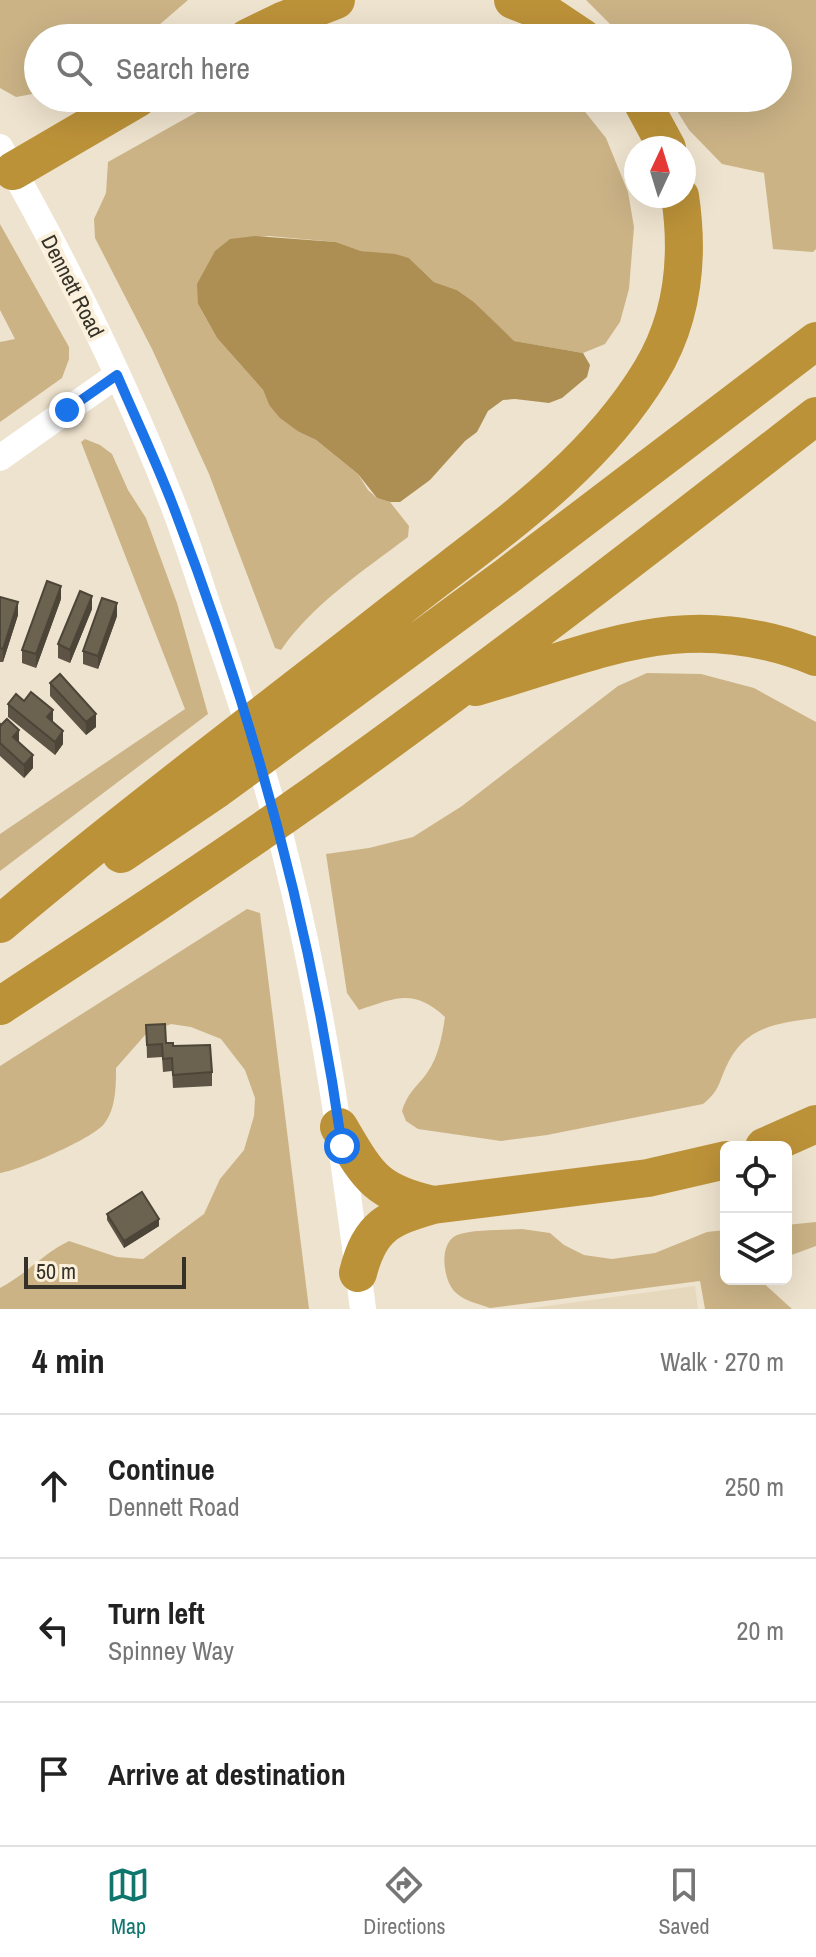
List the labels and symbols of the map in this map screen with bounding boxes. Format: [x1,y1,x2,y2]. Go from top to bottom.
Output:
north arrow [624,136,696,208]
street label: Dennett Road [34,230,112,342]
route end [49,392,85,428]
route start [324,1128,360,1164]
scale bar [24,1253,186,1289]

